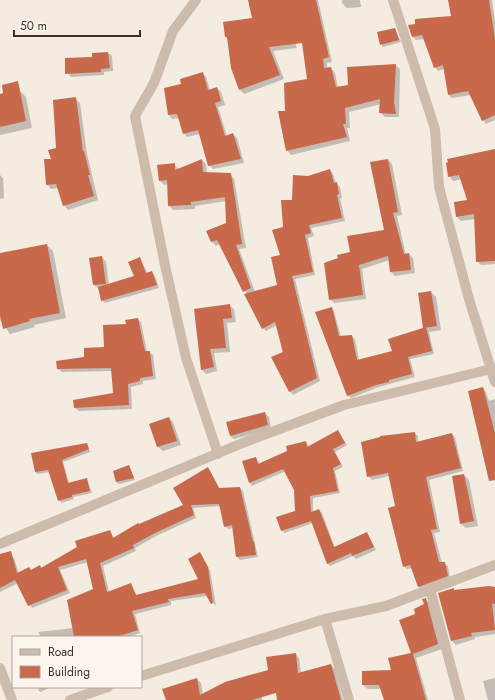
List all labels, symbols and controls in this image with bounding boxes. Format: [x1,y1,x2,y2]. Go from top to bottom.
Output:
scale bar [14,12,140,38]
text: 50 m [20,17,47,35]
legend [12,636,142,688]
text: Road [48,643,74,661]
text: Building [48,663,90,681]

